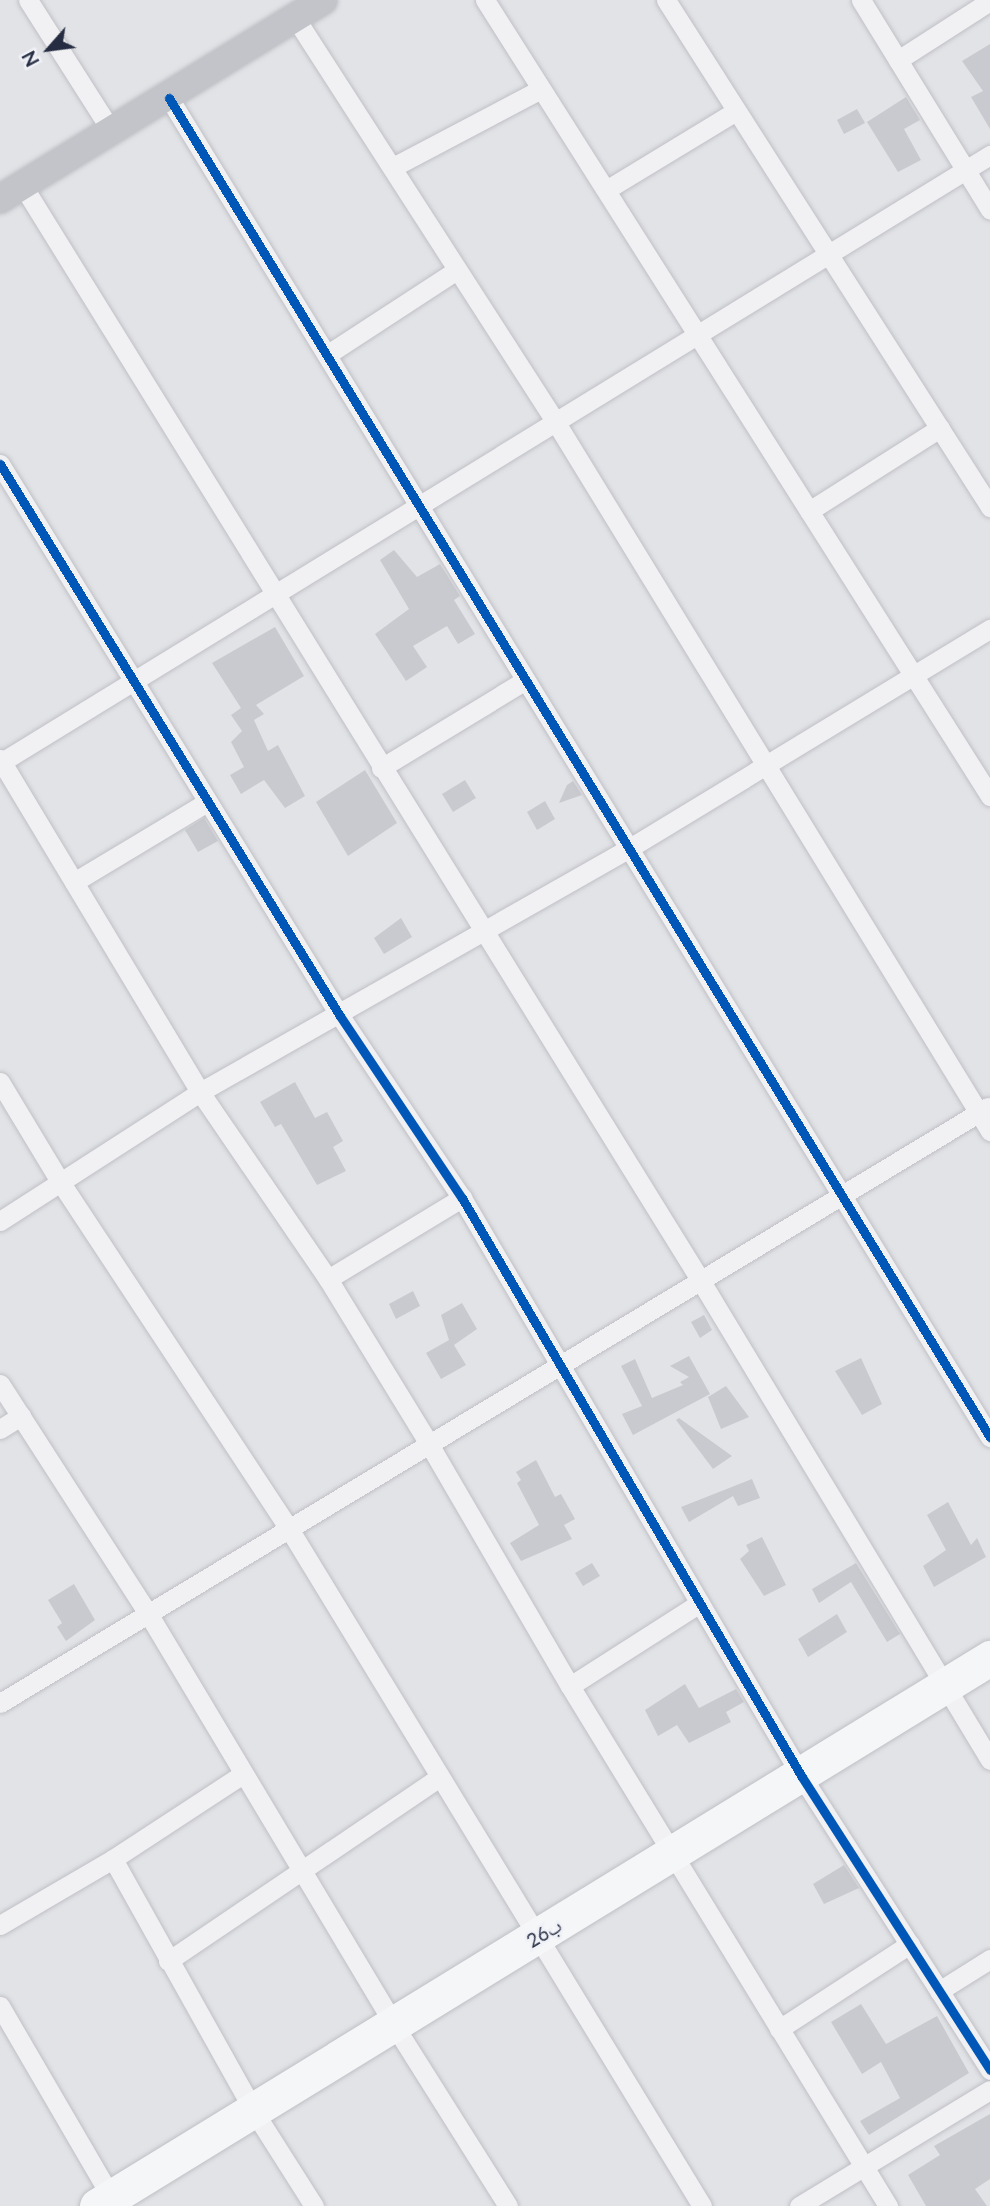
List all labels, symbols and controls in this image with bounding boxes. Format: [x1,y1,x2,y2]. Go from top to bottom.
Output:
north arrow [14,14,84,84]
text: N [16,47,44,71]
street label: 26ب [522,1914,566,1952]

